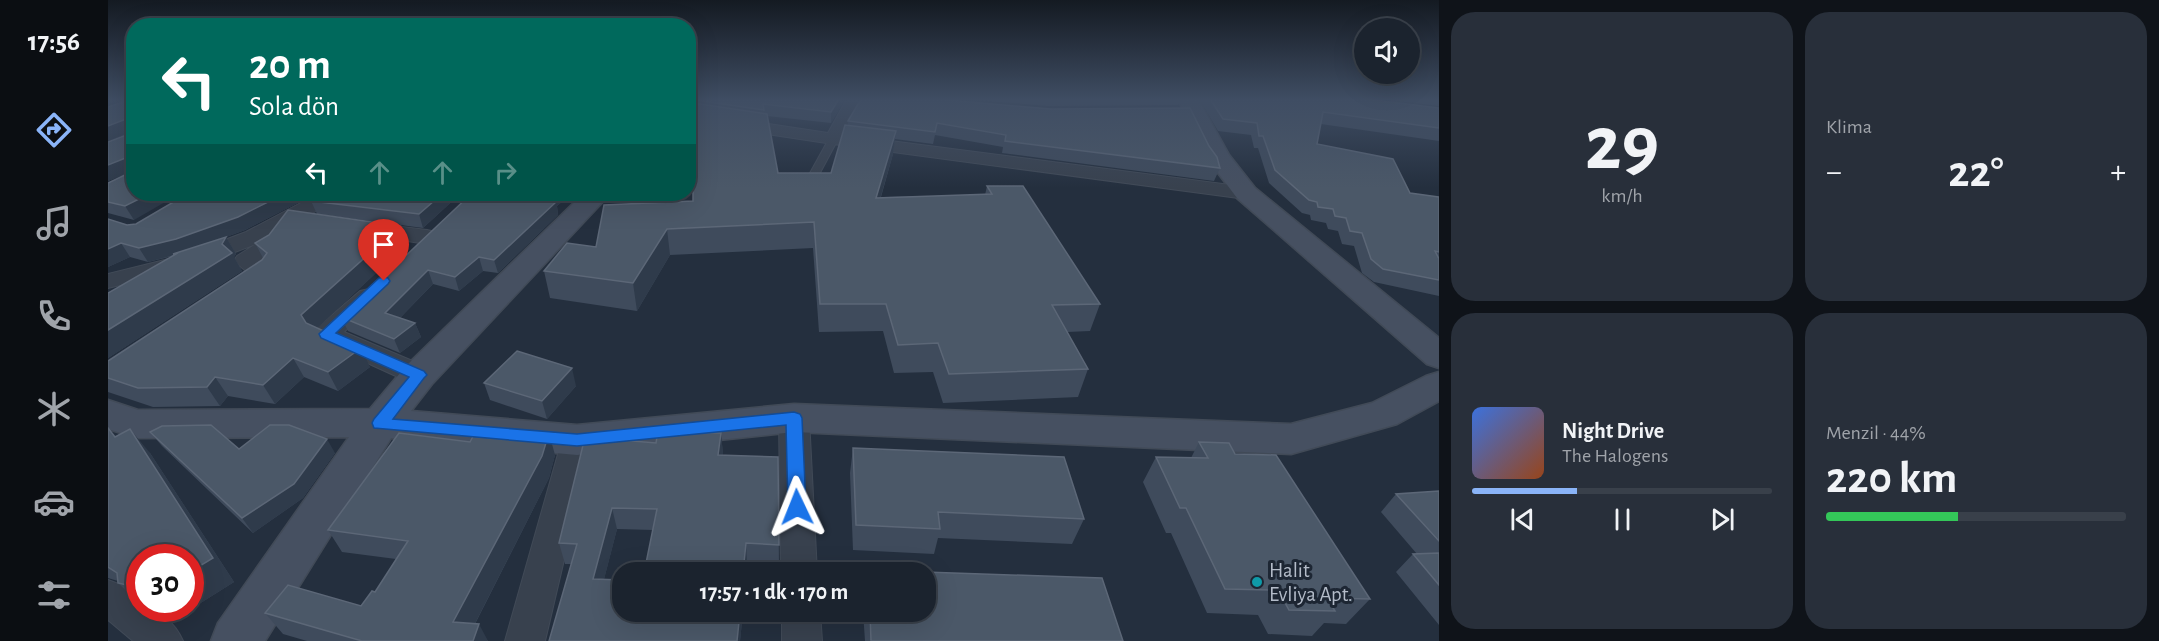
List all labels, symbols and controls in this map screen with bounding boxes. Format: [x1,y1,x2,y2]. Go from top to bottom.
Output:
map controls [1354,18,1420,84]
button: sound [1354,18,1420,84]
text: 17:56 [28,28,80,55]
icon: left [150,42,228,120]
text: 20 m [249,44,331,86]
text: Sola dön [249,93,339,120]
text: 29 [1585,106,1659,184]
icon: directions [33,109,75,151]
text: Klima [1826,117,1872,137]
text: 22° [1948,150,2004,195]
icon: left [300,156,333,189]
icon: ahead [363,156,396,189]
icon: ahead [426,156,459,189]
icon: right [489,156,522,189]
text: − [1826,156,1842,189]
text: + [2110,156,2126,189]
text: km/h [1601,186,1643,206]
icon: music [33,202,75,244]
pin [358,219,409,281]
icon: arrive [367,228,400,261]
icon: phone [33,295,75,337]
icon: climate [33,388,75,430]
text: Night Drive [1562,420,1664,442]
text: Menzil · 44% [1826,423,1926,443]
text: The Halogens [1562,446,1668,466]
text: 220 km [1826,456,1957,501]
position arrow [765,475,829,539]
icon: car [33,481,75,523]
icon: previous [1506,503,1539,536]
icon: pause [1606,503,1639,536]
icon: next [1706,503,1739,536]
speed limit sign: 30 [126,544,204,622]
place label: Halit Evliya Apt. [1269,560,1353,605]
icon: filters [33,574,75,616]
marker: Halit Evliya Apt. [1250,575,1264,589]
text: 17:57 · 1 dk · 170 m [700,581,848,603]

